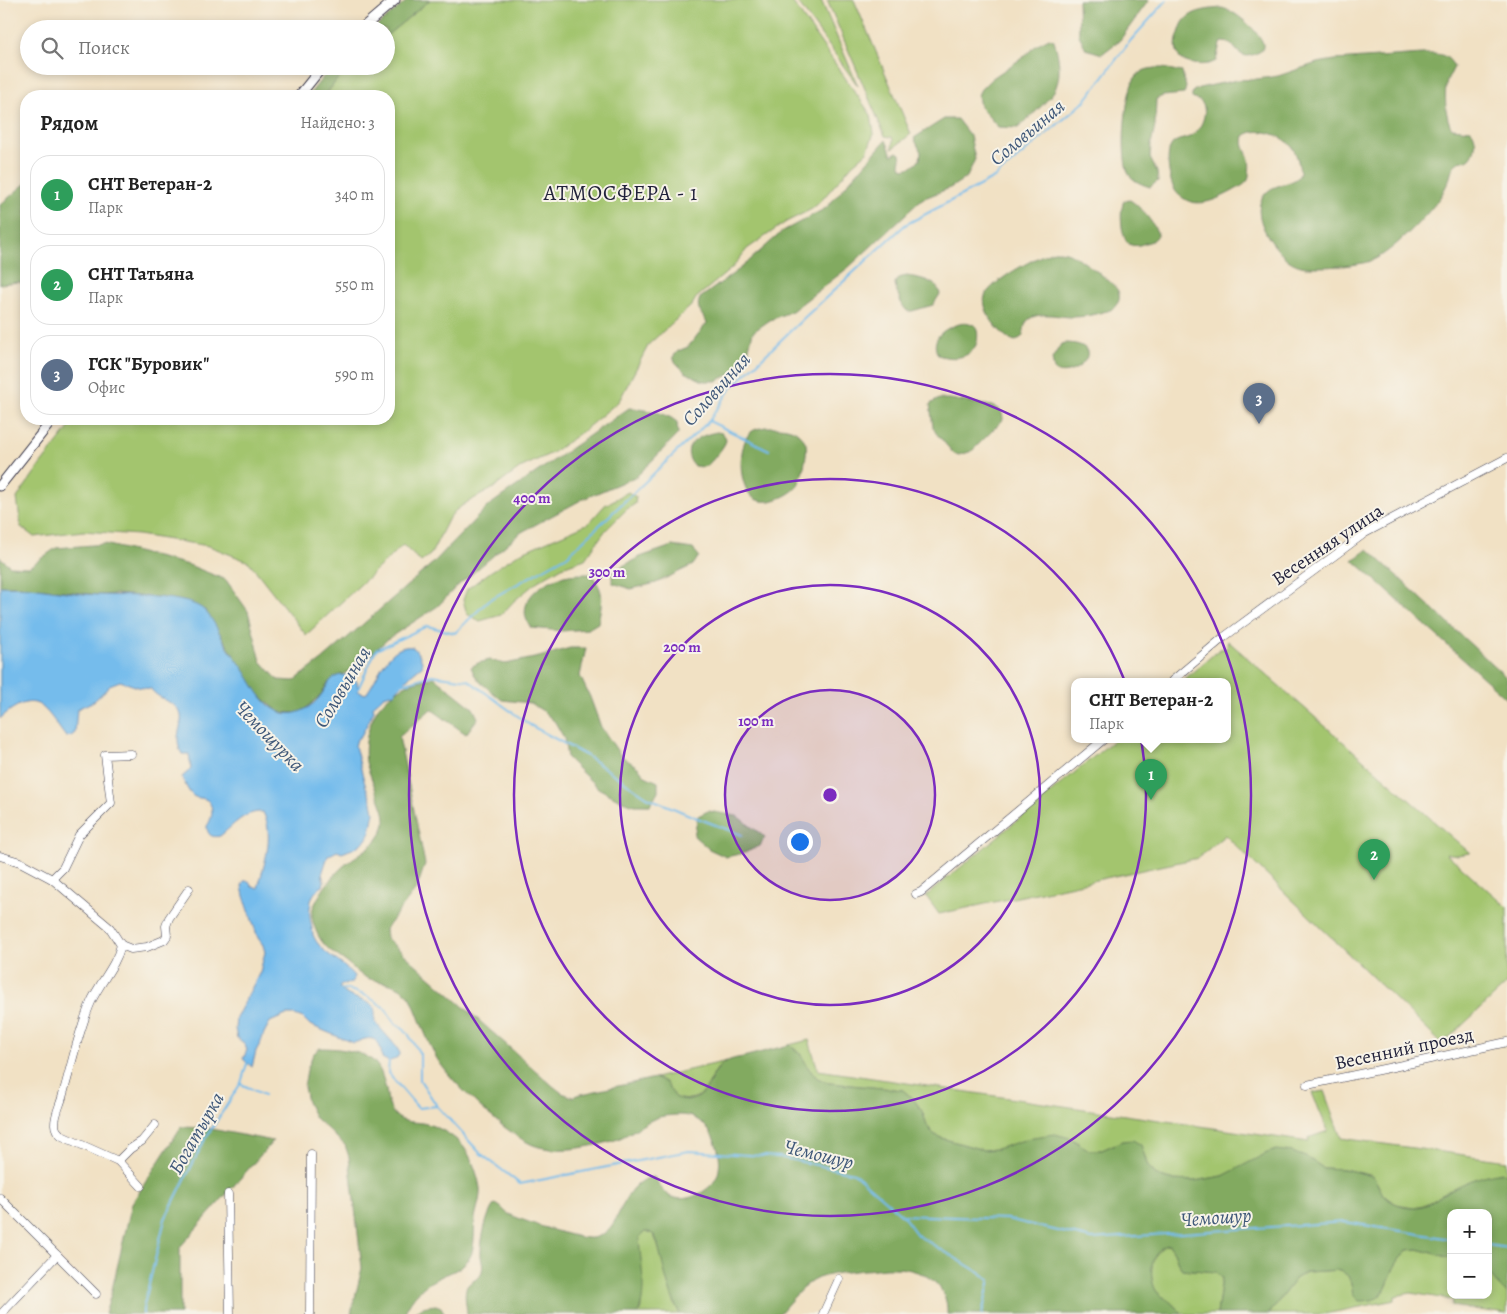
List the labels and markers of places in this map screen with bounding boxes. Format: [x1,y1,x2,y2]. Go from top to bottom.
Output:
pin: 3 [1243,383,1275,424]
pin: 1 [1135,759,1167,800]
centre of rings [821,786,839,804]
pin: 2 [1358,839,1390,880]

